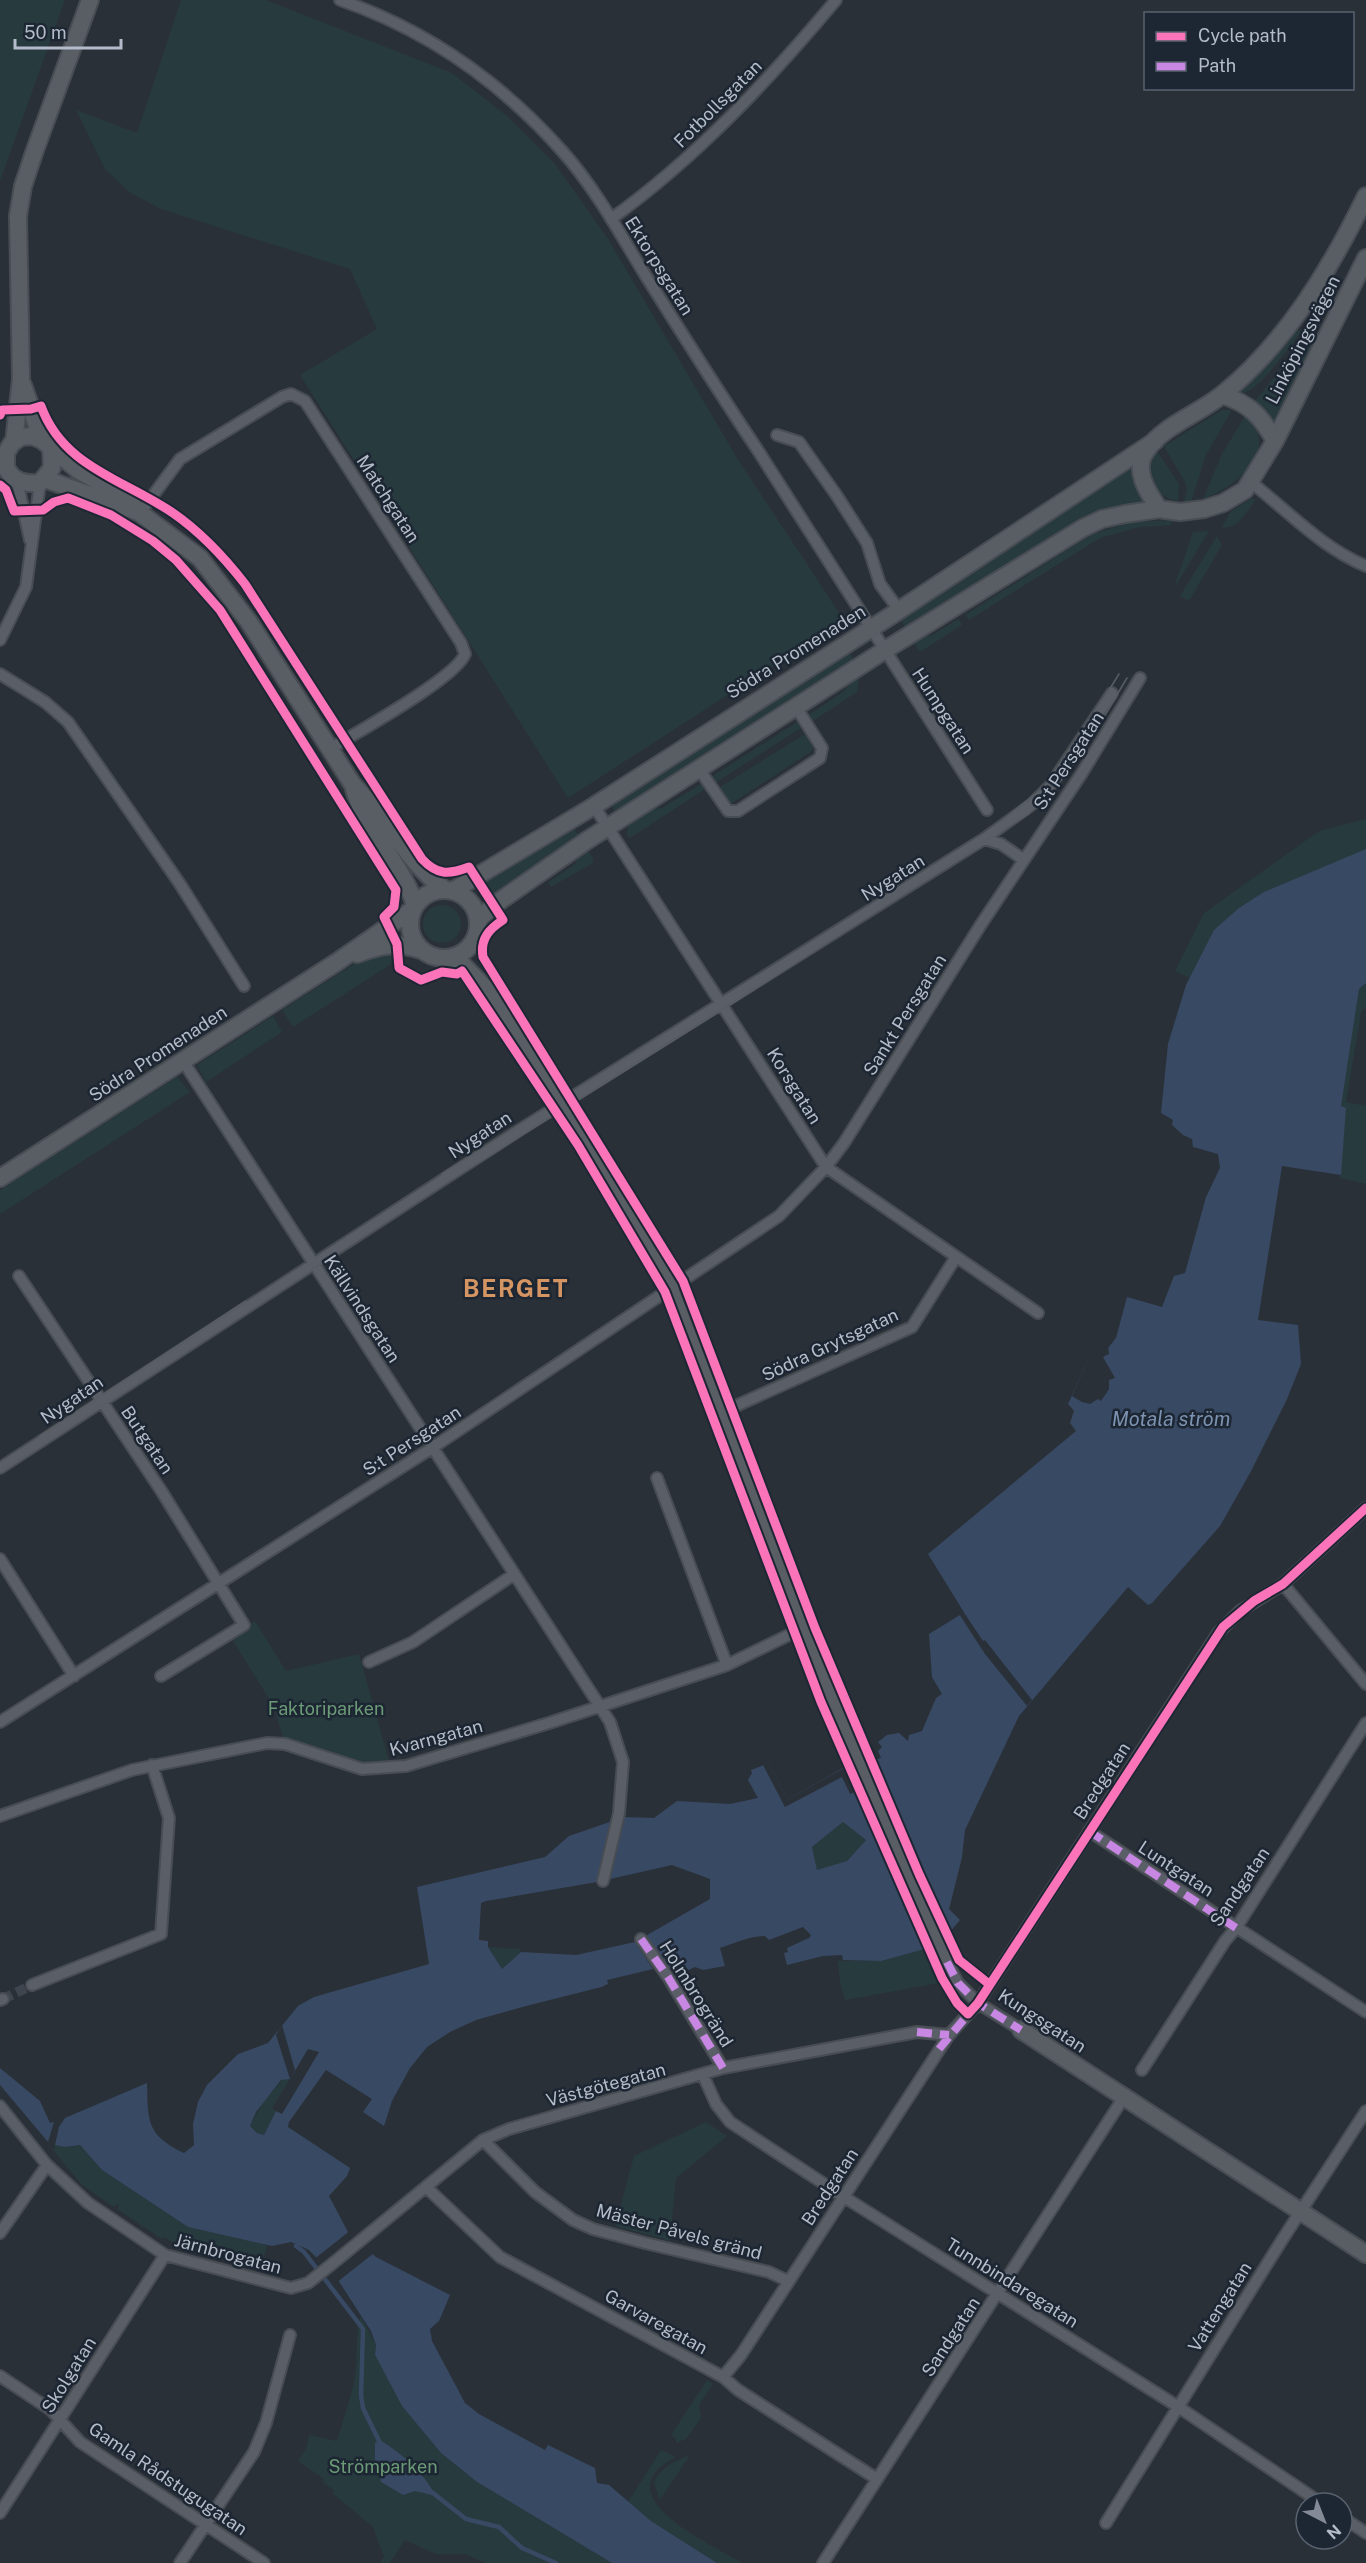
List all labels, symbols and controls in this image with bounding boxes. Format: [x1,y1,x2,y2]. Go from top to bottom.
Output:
scale bar [15,12,122,50]
legend [1144,12,1354,90]
text: 50 m [24,22,67,43]
text: Cycle path [1198,25,1287,46]
street label: Fotbollsgatan [669,55,766,152]
text: Path [1198,55,1236,76]
street label: Ektorpsgatan [621,213,698,319]
street label: Linköpingsvägen [1261,272,1344,407]
street label: Matchgatan [352,451,424,546]
street label: Södra Promenaden [722,600,869,703]
street label: Humpgatan [908,664,979,758]
street label: S:t Persgatan [1029,708,1108,814]
street label: Nygatan [857,850,928,905]
street label: Sankt Persgatan [859,950,950,1079]
street label: Södra Promenaden [85,1001,231,1106]
street label: Korsgatan [763,1044,826,1128]
street label: Nygatan [444,1107,515,1163]
street label: Källvindsgatan [320,1251,405,1366]
district label: BERGET [463,1274,569,1302]
street label: Södra Grytsgatan [758,1304,901,1385]
street label: Nygatan [37,1371,107,1428]
street label: S:t Persgatan [359,1401,465,1480]
street label: Butgatan [117,1402,178,1478]
water label: Motala ström [1112,1407,1230,1431]
park label: Faktoriparken [268,1698,384,1719]
street label: Kvarngatan [387,1715,485,1760]
street label: Bredgatan [1069,1738,1134,1823]
street label: Luntgatan [1134,1836,1218,1901]
street label: Sandgatan [1205,1843,1274,1930]
street label: Holmbrogränd [655,1937,738,2051]
street label: Kungsgatan [994,1984,1090,2057]
street label: Västgötegatan [544,2059,668,2111]
street label: Bredgatan [797,2144,862,2229]
street label: Mäster Påvels gränd [594,2199,764,2264]
street label: Järnbrogatan [172,2229,284,2278]
street label: Tunnbindaregatan [942,2233,1082,2332]
street label: Vattengatan [1184,2258,1256,2356]
street label: Garvaregatan [601,2285,711,2358]
street label: Sandgatan [917,2293,984,2381]
street label: Skolgatan [37,2333,100,2417]
street label: Gamla Rådstugugatan [85,2418,251,2539]
park label: Strömparken [328,2456,438,2477]
north arrow [1294,2491,1354,2551]
text: N [1323,2521,1345,2543]

